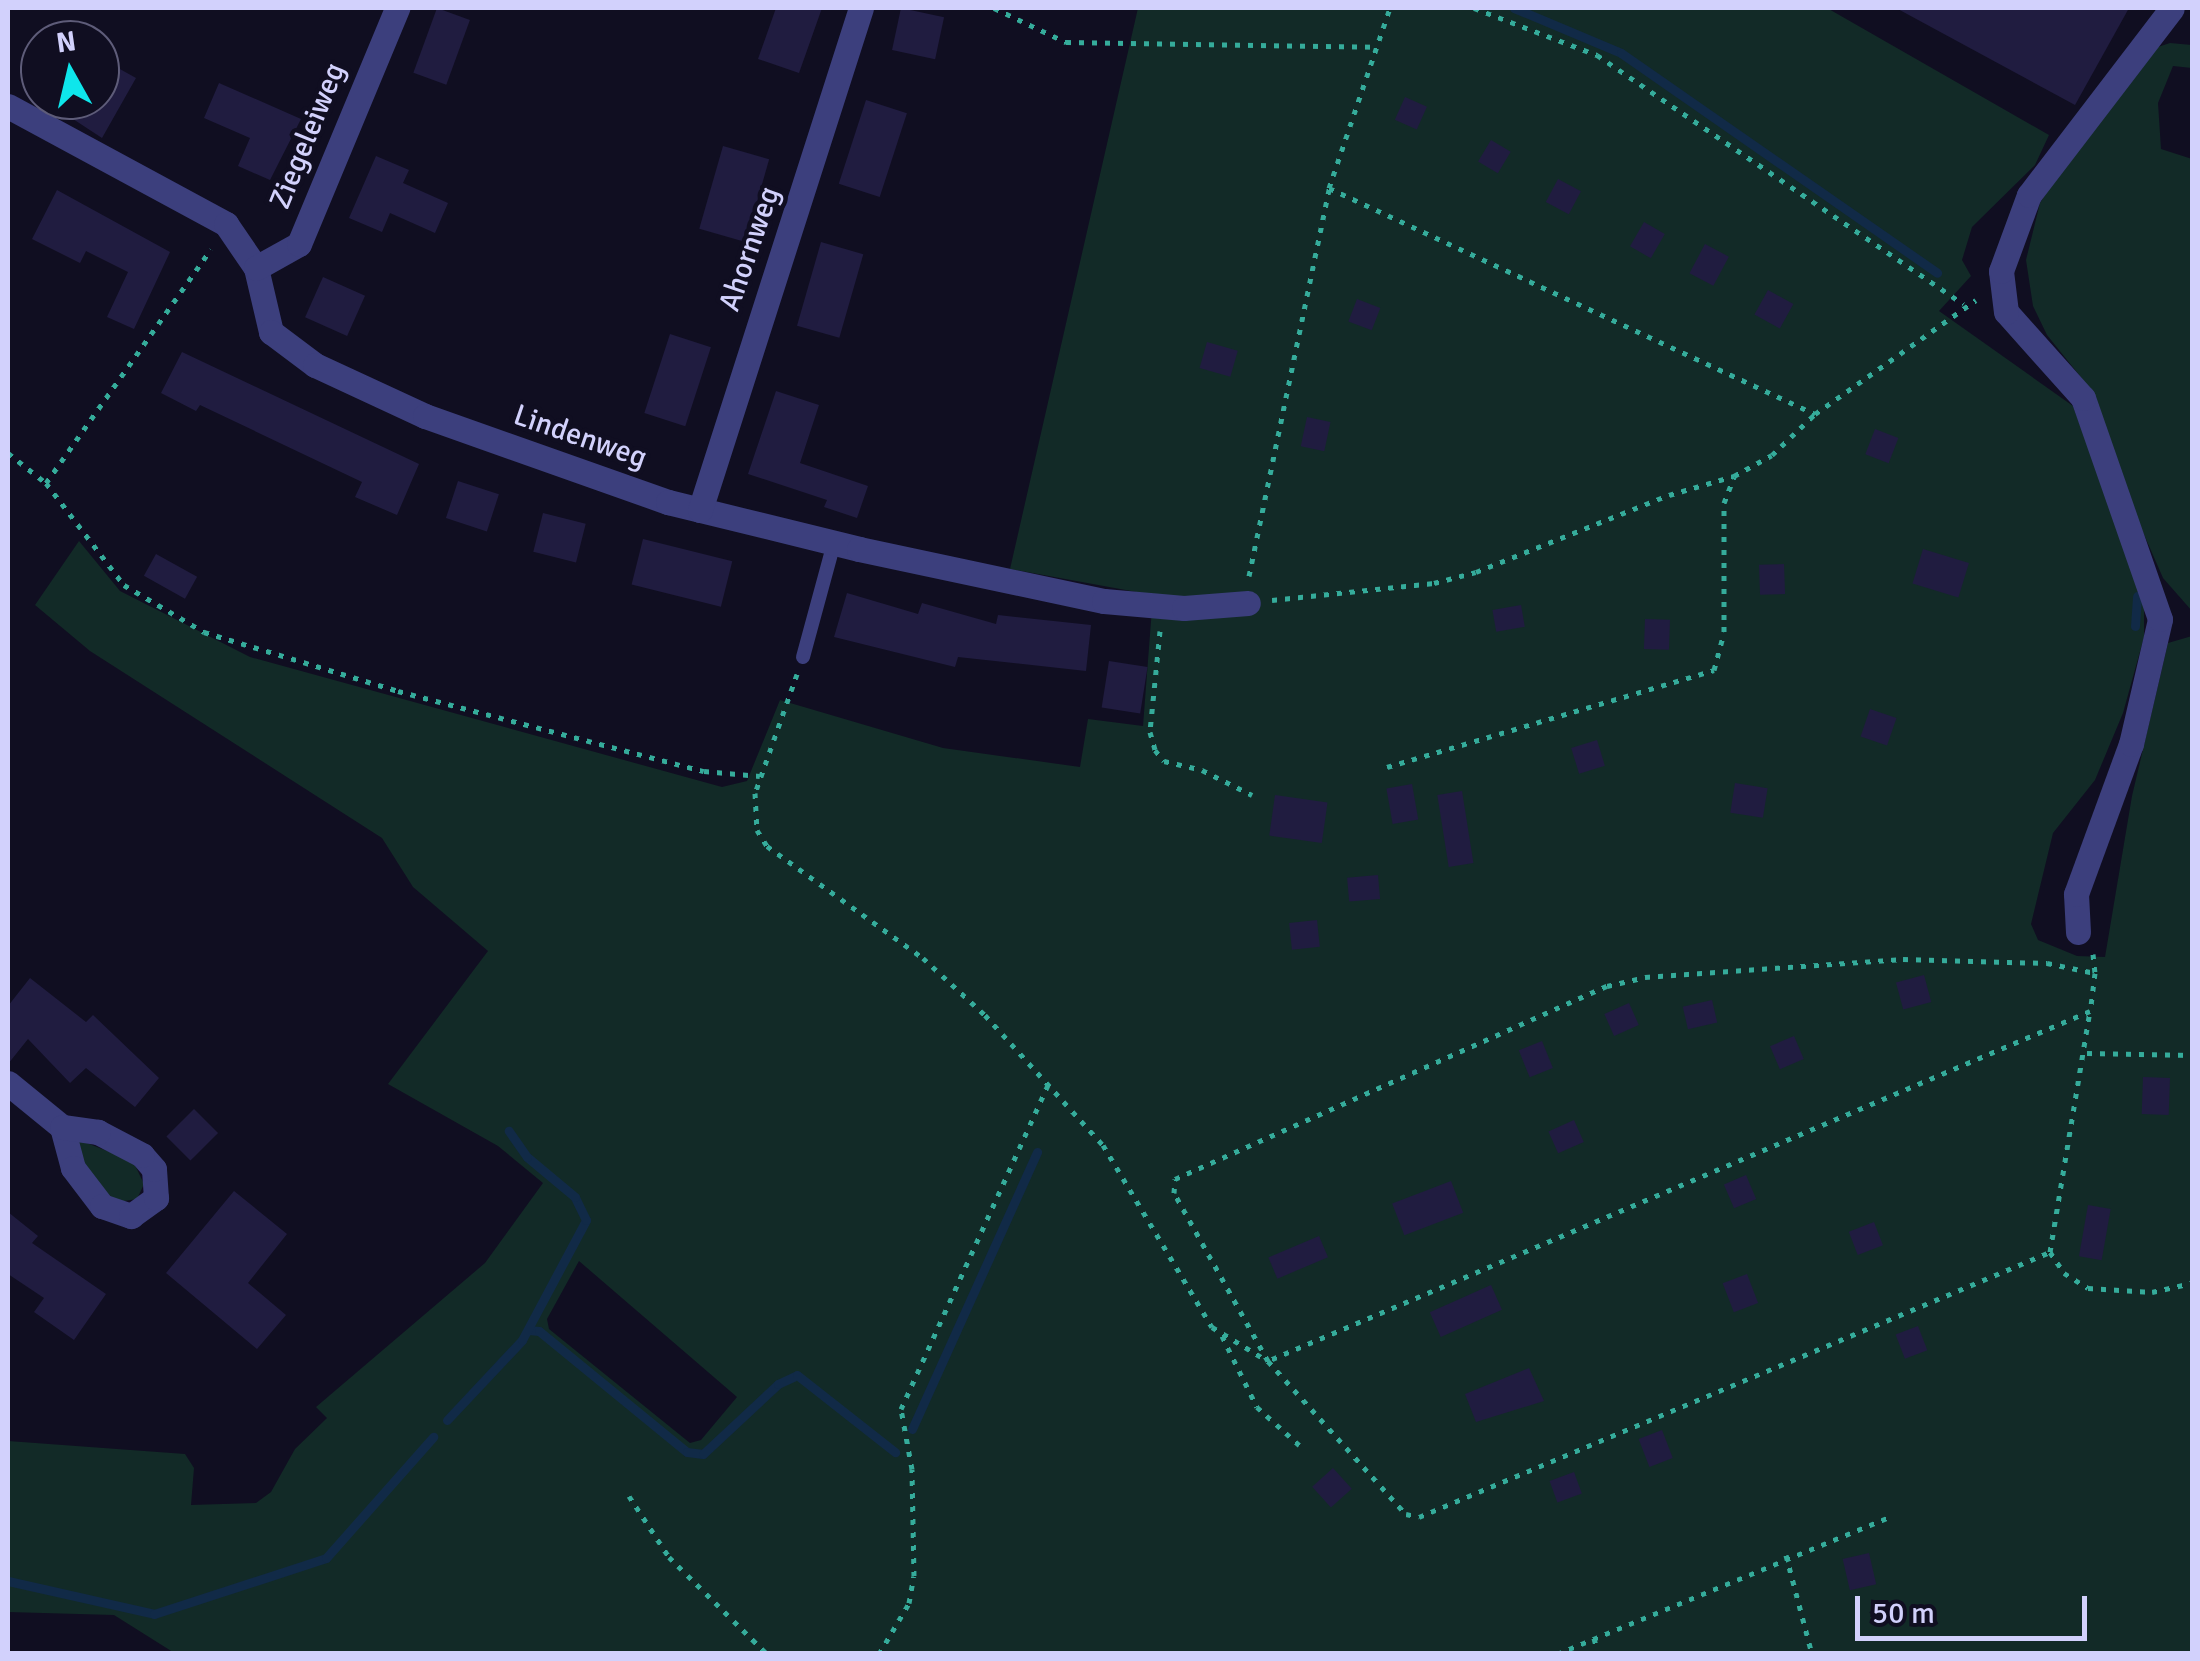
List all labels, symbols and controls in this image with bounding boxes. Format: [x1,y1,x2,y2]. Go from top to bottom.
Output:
north arrow [20,20,120,120]
text: N [54,24,78,60]
street label: Ziegeleiweg [262,58,354,214]
street label: Ahornweg [712,182,788,316]
street label: Lindenweg [509,397,651,477]
scale bar [1860,1576,2092,1638]
text: 50 m [1872,1595,1935,1632]

